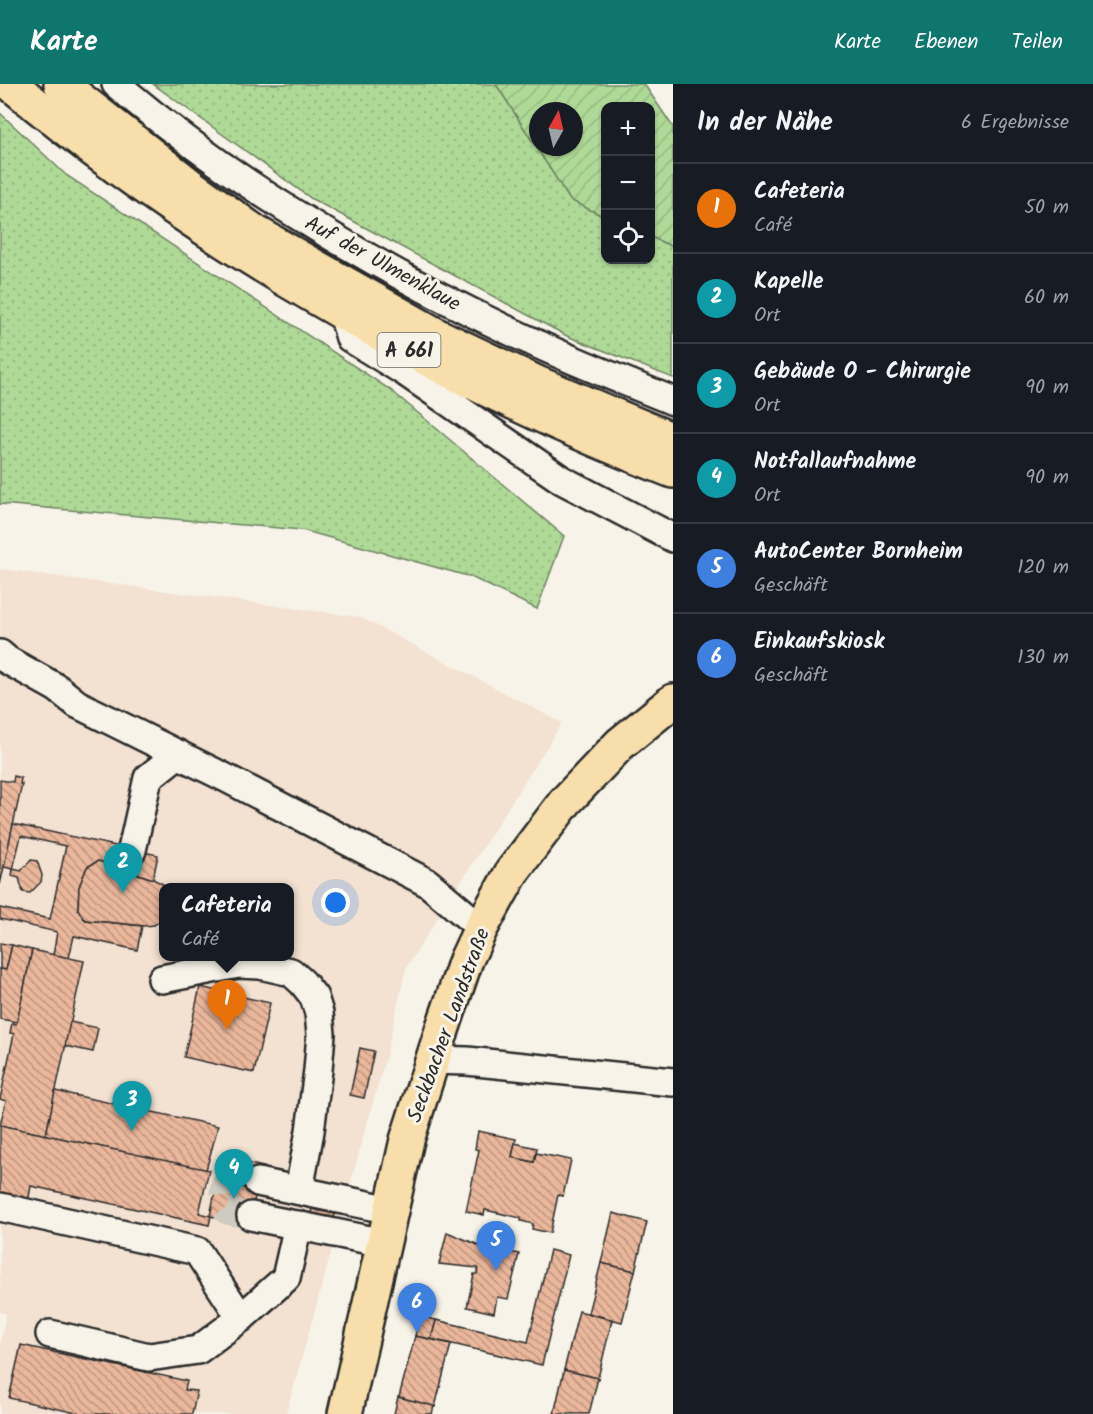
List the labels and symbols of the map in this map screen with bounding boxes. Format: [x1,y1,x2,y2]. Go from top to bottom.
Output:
north arrow [529,102,583,156]
street label: Auf der Ulmenklaue [298,208,467,321]
road number: A 661 [378,333,440,367]
pin: 2 [104,844,142,893]
your location [321,888,350,917]
street label: Seckbacher Landstraße [399,923,500,1127]
pin: 1 [208,980,246,1030]
pin: 3 [112,1082,152,1131]
pin: 4 [214,1150,254,1199]
pin: 5 [476,1222,516,1271]
pin: 6 [398,1284,436,1333]

